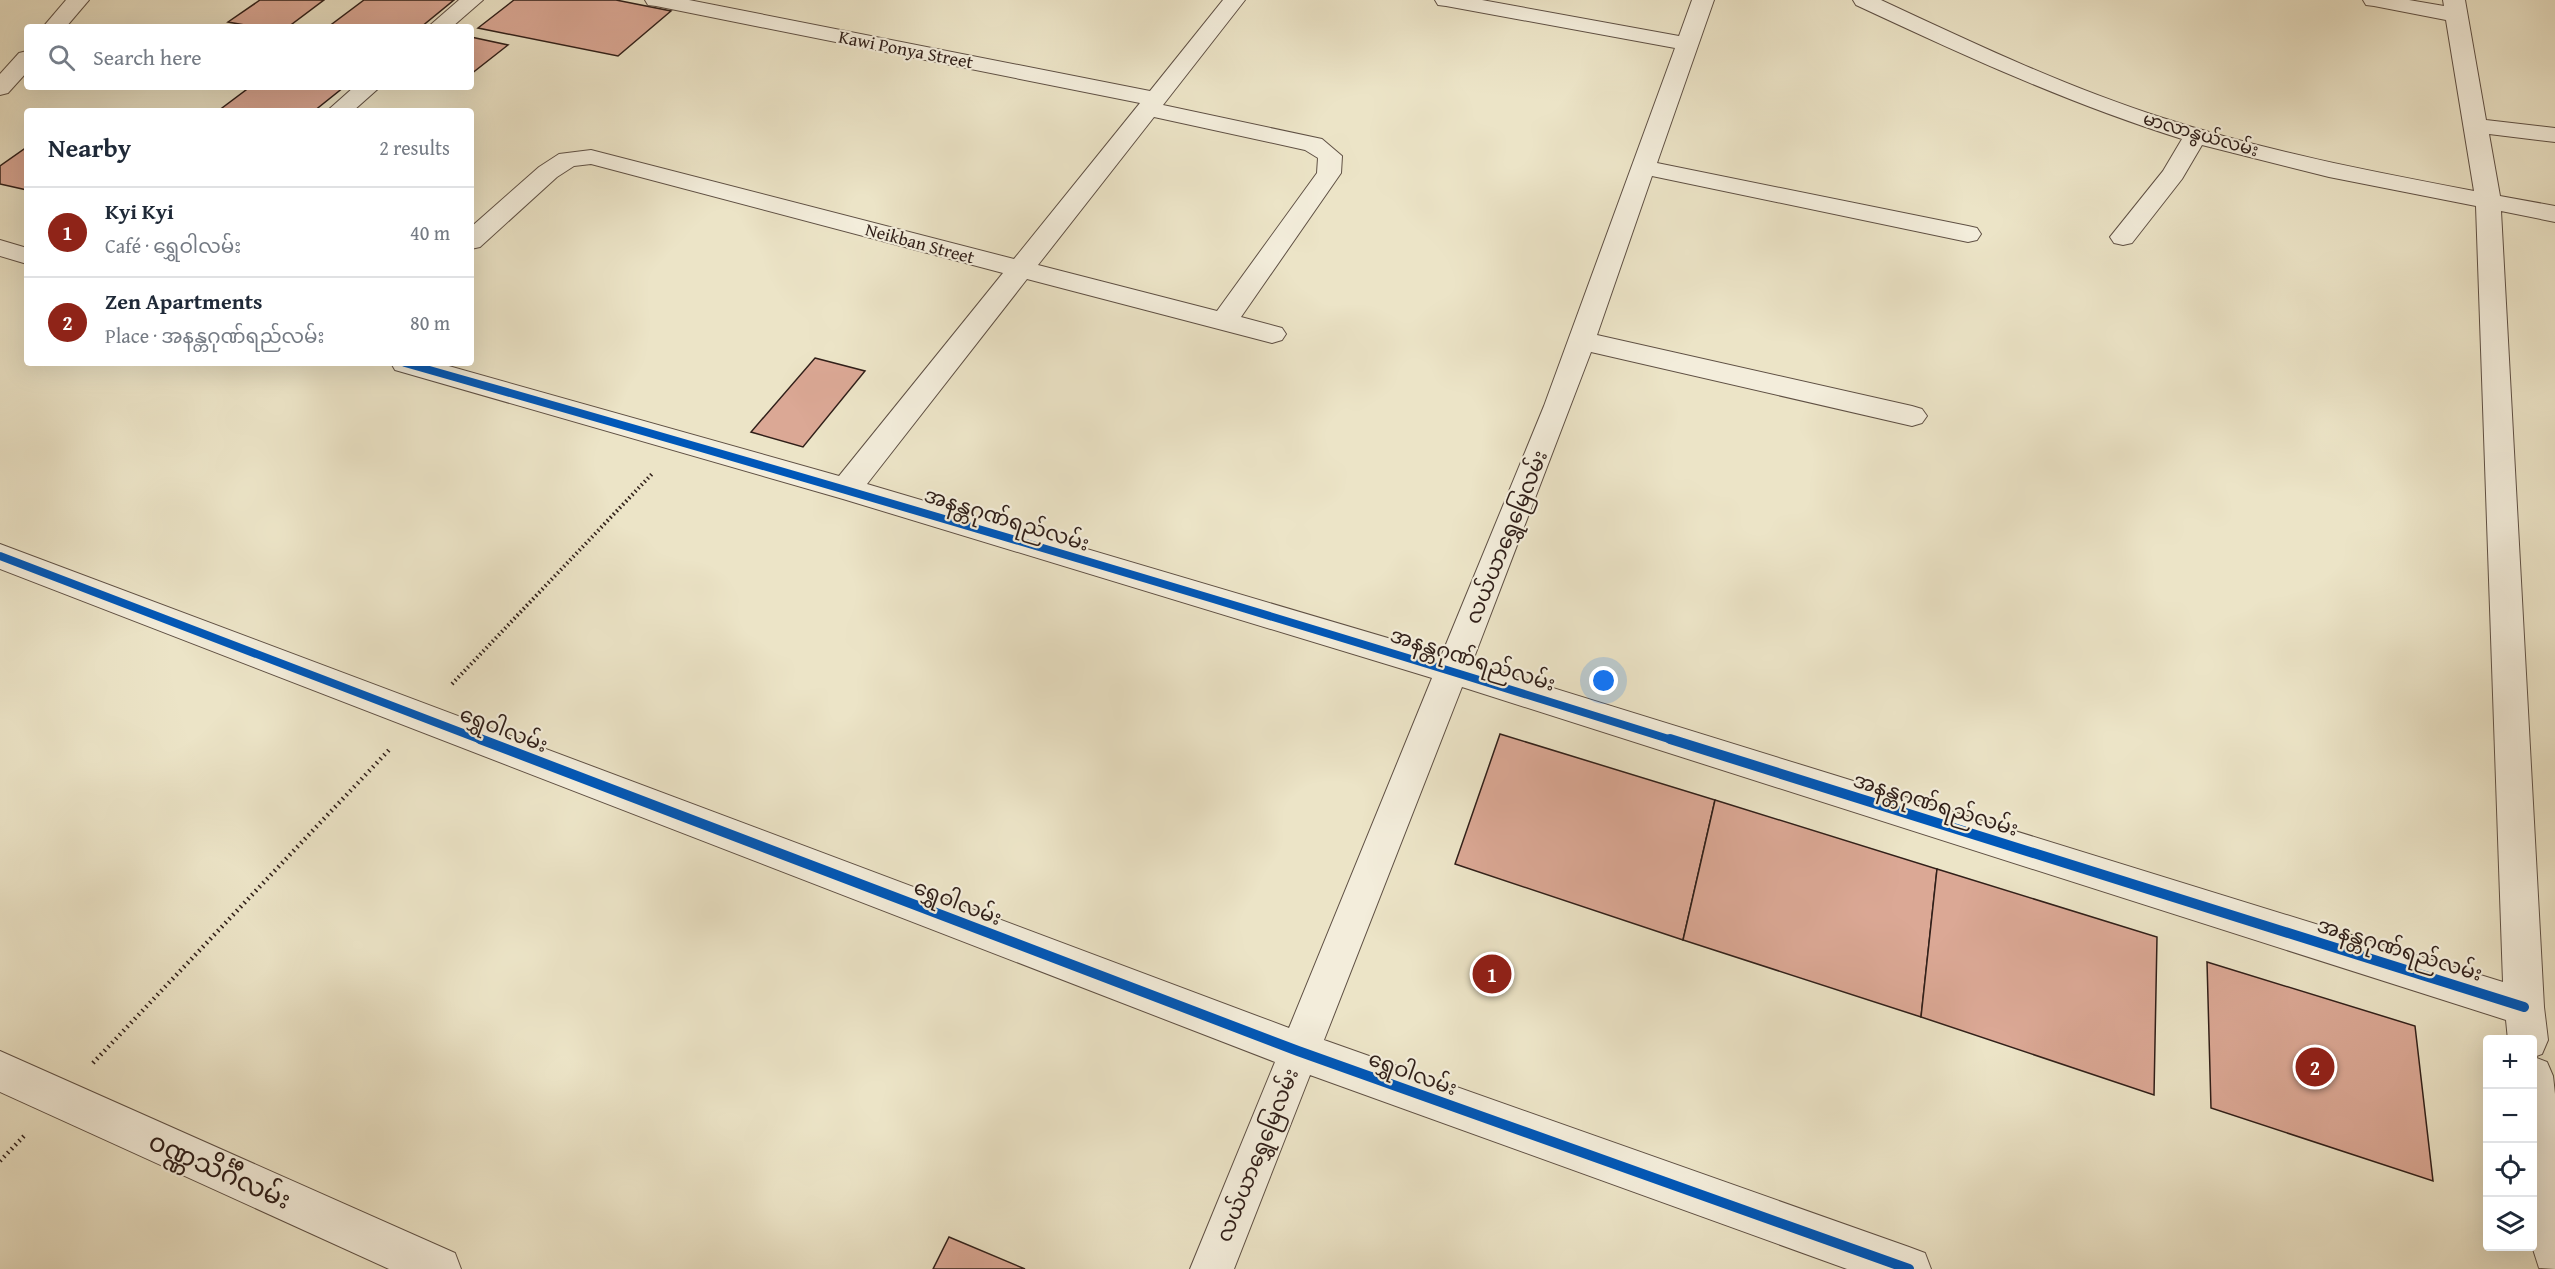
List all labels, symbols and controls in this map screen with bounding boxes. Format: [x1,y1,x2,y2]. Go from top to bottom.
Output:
street label: Kawi Ponya Street [836,23,976,75]
search box [24,24,474,90]
icon: search [45,41,78,74]
text: Search here [93,41,202,73]
street label: မာလာနွယ်လမ်း [2139,105,2262,165]
text: Nearby [48,128,131,167]
text: 2 results [379,133,450,162]
text: Kyi Kyi [105,195,174,227]
street label: Neikban Street [862,215,978,271]
text: 1 [62,218,73,247]
text: 40 m [410,218,450,247]
text: Café · ရွှေဝါလမ်း [105,231,241,260]
text: Zen Apartments [105,285,263,317]
text: 2 [62,308,73,337]
text: 80 m [410,308,450,337]
text: Place · အနန္တဂုဏ်ရည်လမ်း [105,321,325,350]
street label: လယ်ယာရွှေမြေလမ်း [1457,445,1557,629]
street label: အနန္တဂုဏ်ရည်လမ်း [920,479,1094,561]
street label: အနန္တဂုဏ်ရည်လမ်း [1386,619,1560,701]
your location [1589,666,1618,695]
street label: ရွှေဝါလမ်း [455,698,553,762]
street label: အနန္တဂုဏ်ရည်လမ်း [1849,764,2023,846]
street label: ရွှေဝါလမ်း [909,871,1007,935]
street label: အနန္တဂုဏ်ရည်လမ်း [2313,909,2487,991]
pin: 1 [1472,952,1512,996]
map controls [2483,1035,2537,1251]
button: + [2483,1035,2537,1089]
street label: ရွှေဝါလမ်း [1364,1043,1462,1105]
pin: 2 [2296,1044,2334,1090]
street label: လယ်ယာရွှေမြေလမ်း [1208,1063,1308,1247]
button: − [2483,1089,2537,1143]
street label: ၀ဏ္ဏသိင်္ဂီလမ်း [142,1121,297,1221]
button: locate [2483,1143,2537,1197]
button: layers [2483,1197,2537,1251]

